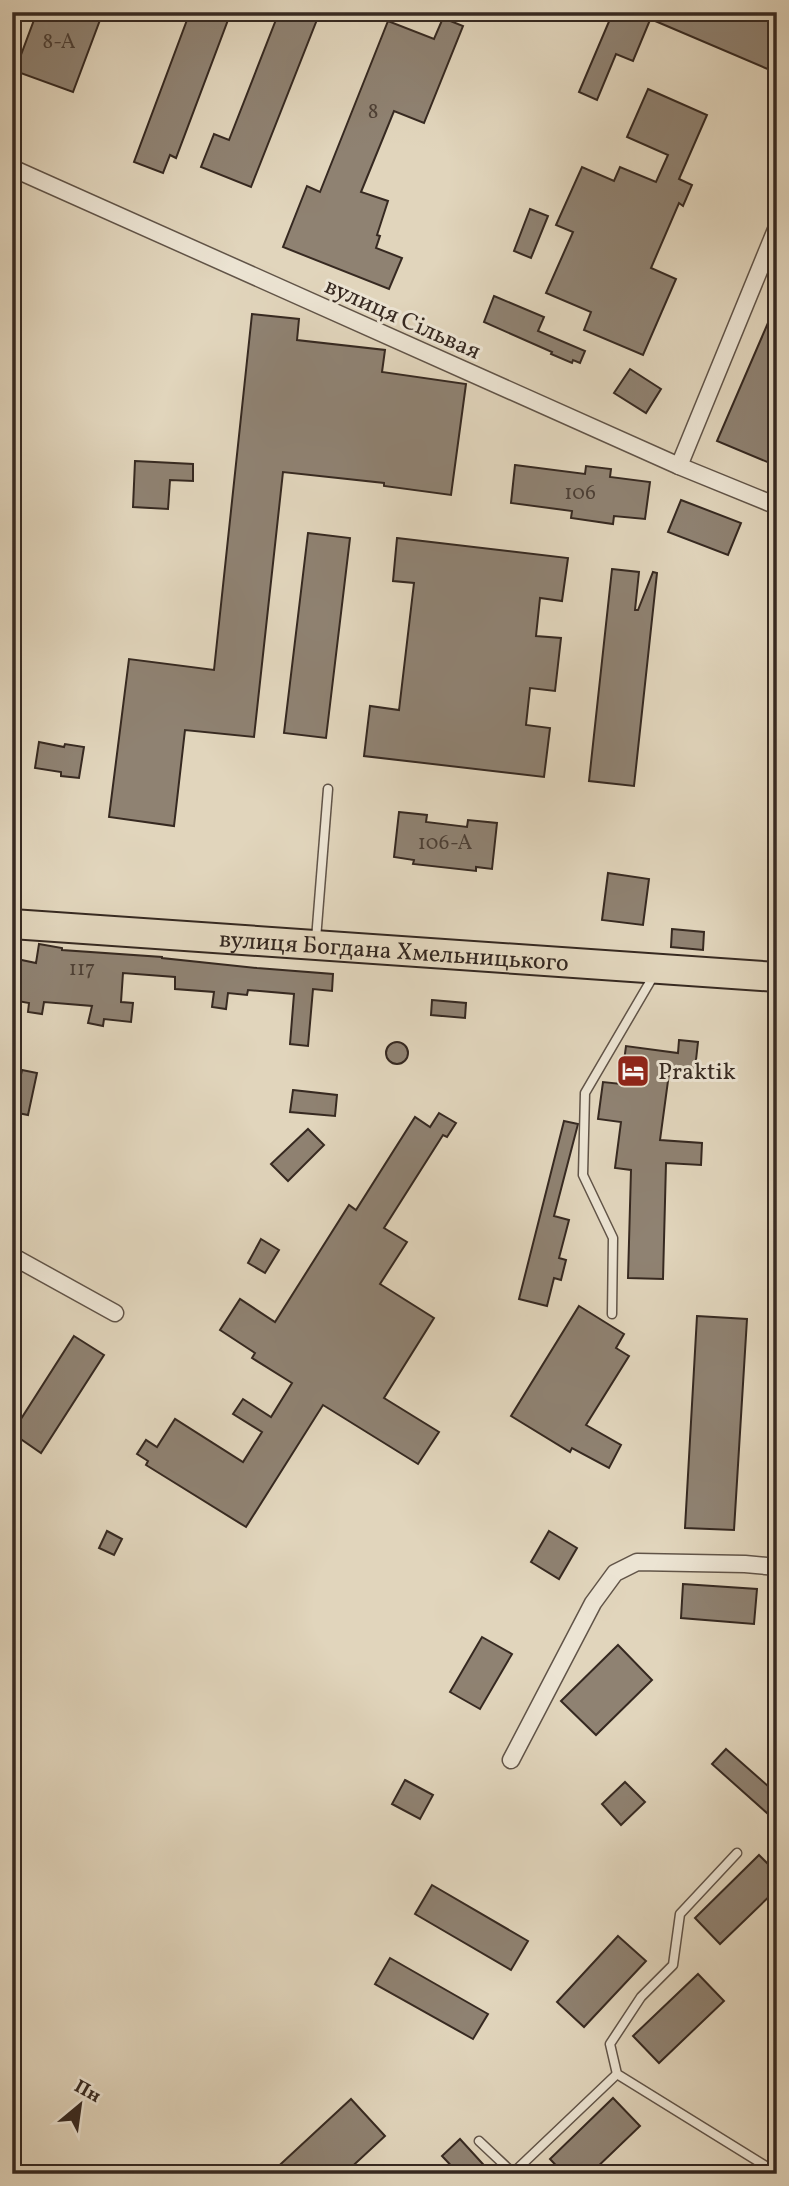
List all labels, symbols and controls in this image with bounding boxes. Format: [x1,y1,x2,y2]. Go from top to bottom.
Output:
house number: 8-А [43,28,76,57]
house number: 8 [368,98,378,127]
street label: вулиця Сільвая [319,270,486,369]
house number: 106 [564,479,596,508]
house number: 106-А [418,829,473,858]
street label: вулиця Богдана Хмельницького [218,923,570,982]
house number: 117 [69,955,95,984]
hotel icon: Praktik [614,1052,652,1090]
place label: Praktik [658,1056,736,1090]
north arrow [46,2070,116,2140]
text: Пн [69,2074,105,2110]

